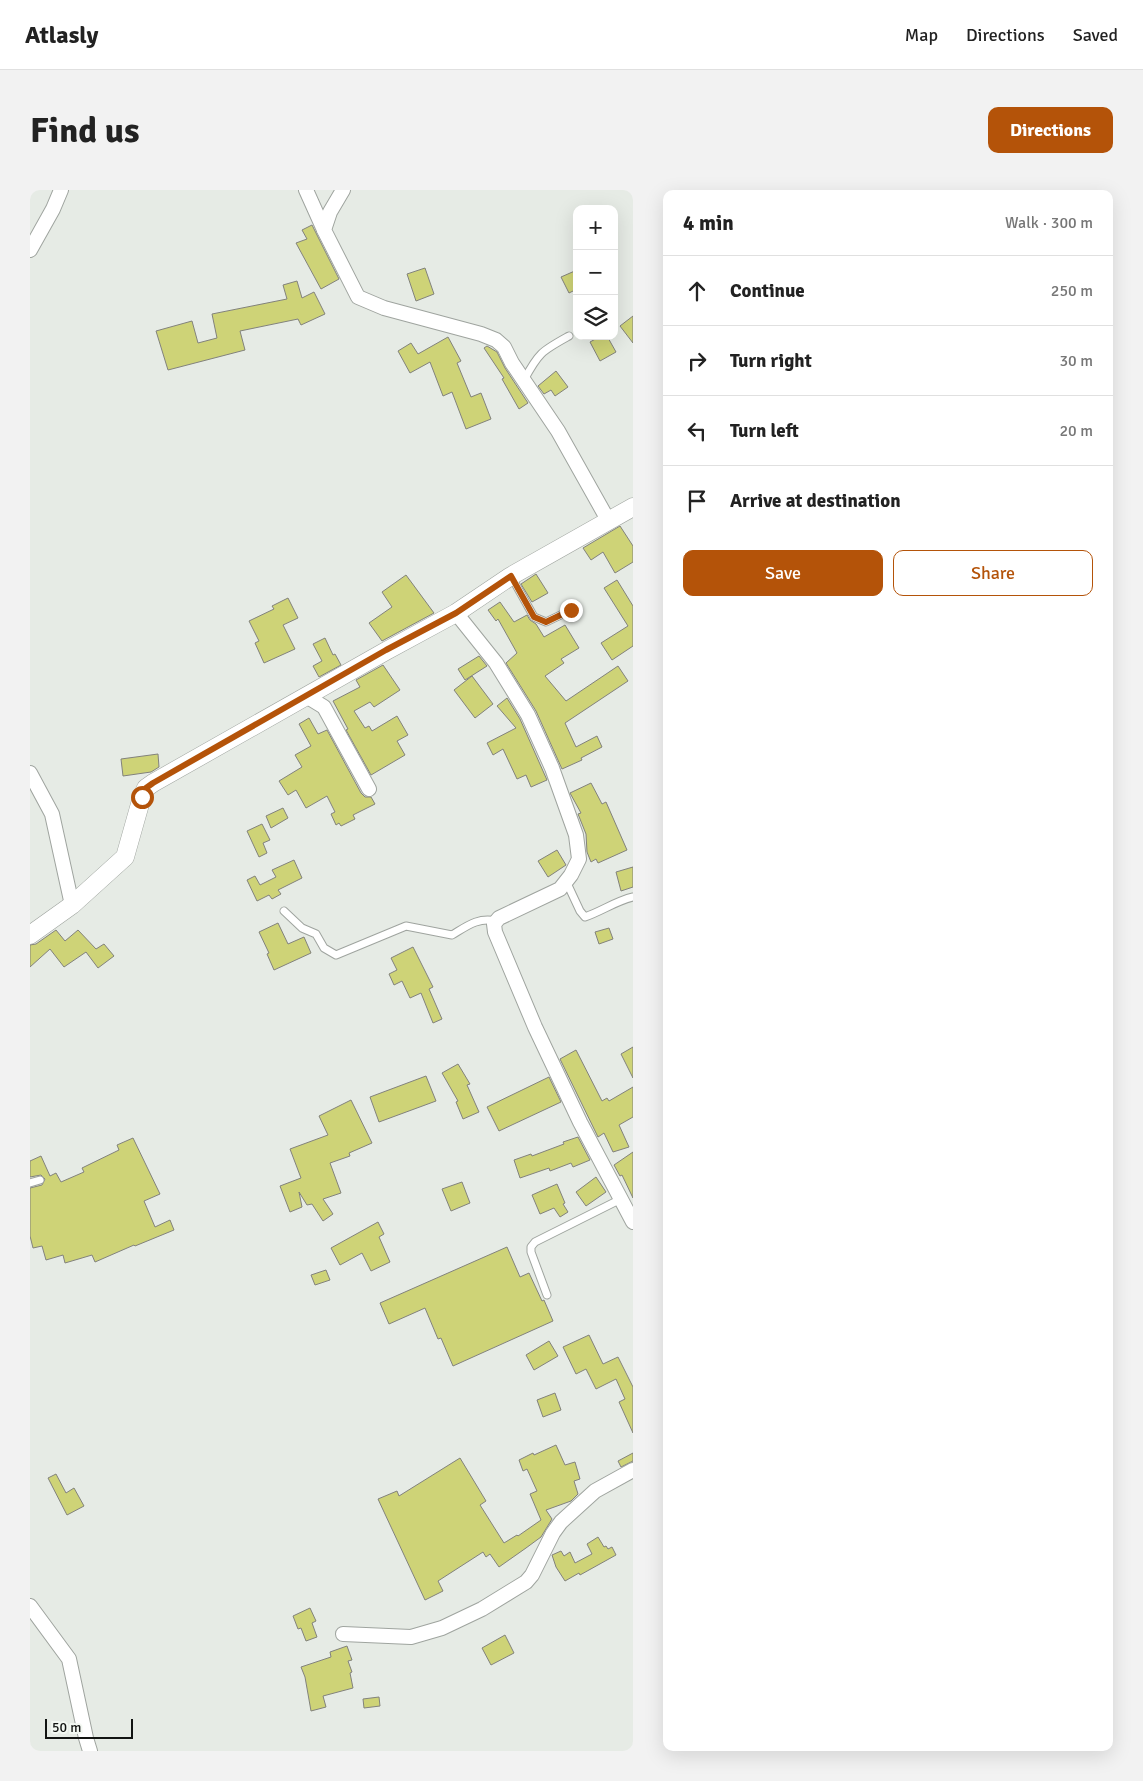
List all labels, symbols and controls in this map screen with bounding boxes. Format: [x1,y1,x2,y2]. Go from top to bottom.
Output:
text: Atlasly [25,20,98,50]
text: Map [905,24,938,46]
text: Directions [966,24,1045,46]
text: Saved [1073,24,1118,46]
button: Directions [988,107,1113,153]
text: Find us [30,109,140,152]
map controls [573,205,618,340]
button: + [573,205,618,250]
text: 4 min [683,210,734,236]
text: Walk · 300 m [1005,213,1093,233]
button: − [573,250,618,295]
icon: ahead [683,277,711,305]
text: Continue [730,279,805,303]
text: 250 m [1051,281,1093,301]
button: layers [573,295,618,340]
icon: right [683,347,711,375]
text: Turn right [730,349,812,373]
text: 30 m [1059,351,1093,371]
icon: left [683,417,711,445]
text: Turn left [730,419,799,443]
text: 20 m [1059,421,1093,441]
icon: arrive [683,487,711,515]
text: Arrive at destination [730,489,901,513]
button: Save [683,550,883,596]
button: Share [893,550,1093,596]
route end [560,599,583,622]
route start [131,786,154,809]
scale bar [45,1716,132,1739]
text: 50 m [52,1719,81,1736]

